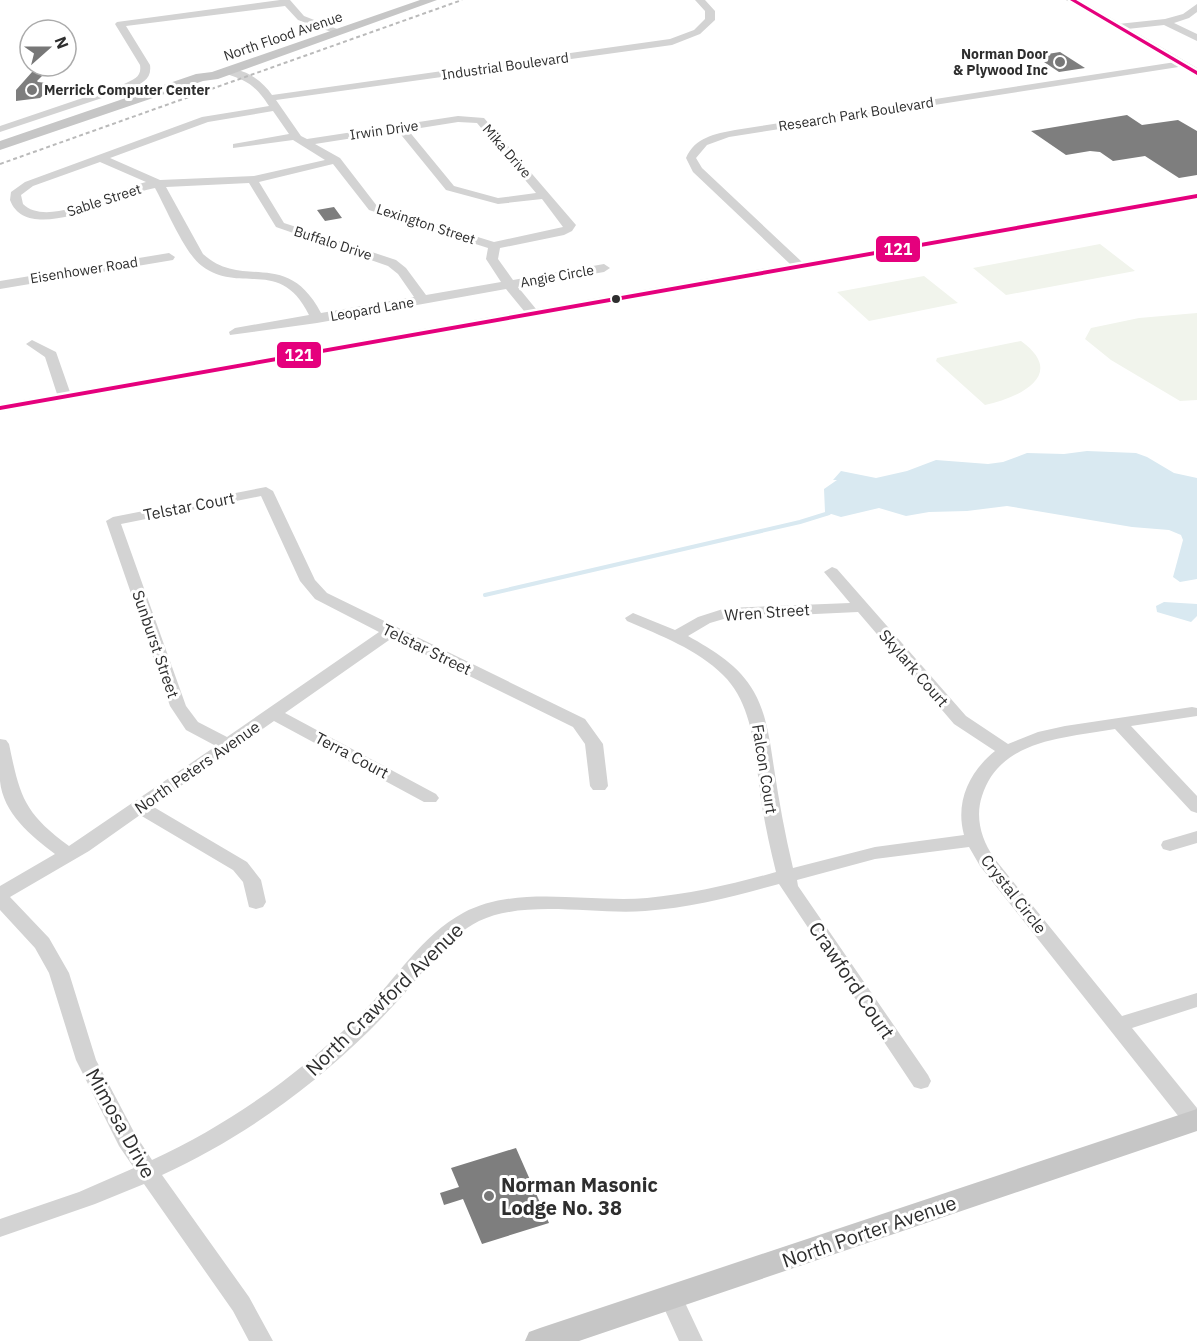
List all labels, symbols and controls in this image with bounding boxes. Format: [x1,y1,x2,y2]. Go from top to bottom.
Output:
street label: North Flood Avenue [221,7,345,65]
north arrow [18,18,78,78]
text: N [51,34,73,52]
place label: Norman Door & Plywood Inc [953,45,1048,79]
street label: Industrial Boulevard [440,48,570,84]
marker: Norman Door & Plywood Inc [1053,55,1067,69]
place label: Merrick Computer Center [44,81,210,99]
marker: Merrick Computer Center [25,83,39,97]
street label: Research Park Boulevard [777,93,935,135]
street label: Irwin Drive [349,116,420,144]
street label: Mika Drive [479,120,535,182]
street label: Sable Street [65,180,143,220]
street label: Lexington Street [374,200,478,248]
street label: Buffalo Drive [292,222,375,264]
line badge: 121 [875,235,921,263]
text: 121 [884,239,913,259]
street label: Eisenhower Road [29,253,139,287]
street label: Angie Circle [519,261,596,291]
street label: Leopard Lane [329,293,416,325]
unlabelled marker [610,293,622,305]
line badge: 121 [276,341,322,369]
text: 121 [285,345,314,365]
street label: Telstar Court [142,487,236,525]
street label: Sunburst Street [128,587,184,701]
street label: Wren Street [724,599,810,625]
street label: Telstar Street [379,619,475,679]
street label: Skylark Court [875,625,953,711]
street label: North Peters Avenue [131,716,264,818]
street label: Falcon Court [748,723,782,815]
street label: Terra Court [312,727,392,783]
street label: Crystal Circle [977,850,1051,938]
street label: Crawford Court [803,916,901,1044]
street label: North Crawford Avenue [299,917,469,1081]
street label: Mimosa Drive [80,1063,162,1183]
place label: Norman Masonic Lodge No. 38 [501,1171,658,1221]
street label: North Porter Avenue [778,1188,960,1274]
marker: Norman Masonic Lodge No. 38 [482,1189,496,1203]

